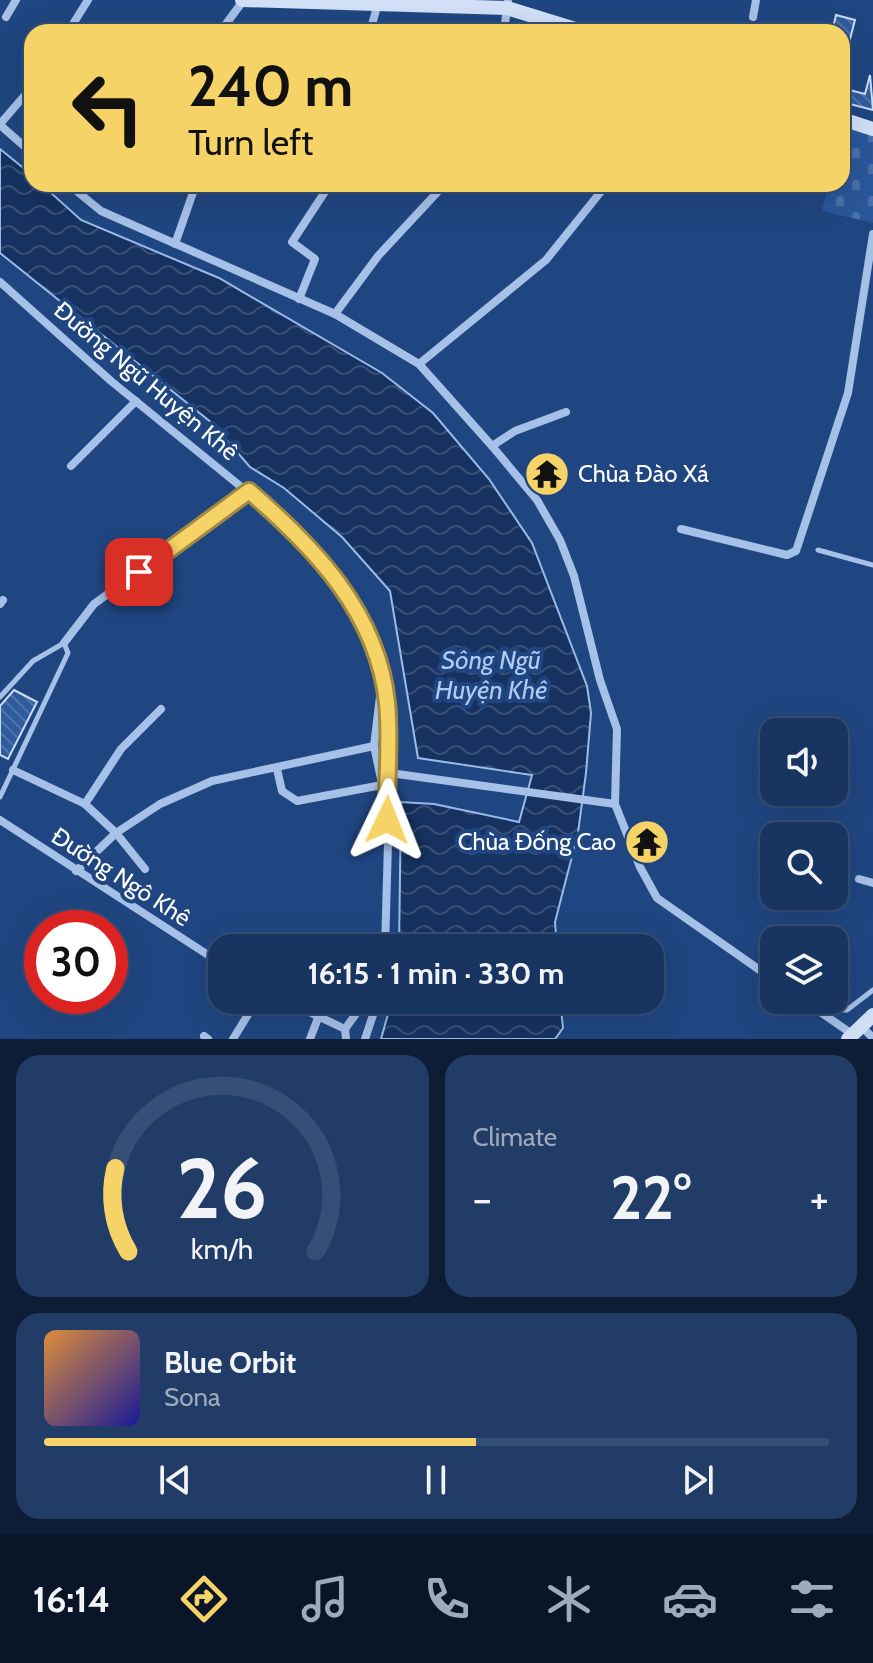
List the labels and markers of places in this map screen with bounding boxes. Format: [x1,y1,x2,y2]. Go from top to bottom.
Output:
temple icon: Chùa Đào Xá [523,450,571,498]
place label: Chùa Đào Xá [578,459,709,488]
pin [105,538,173,606]
temple icon: Chùa Đống Cao [623,818,671,866]
place label: Chùa Đống Cao [458,827,616,856]

